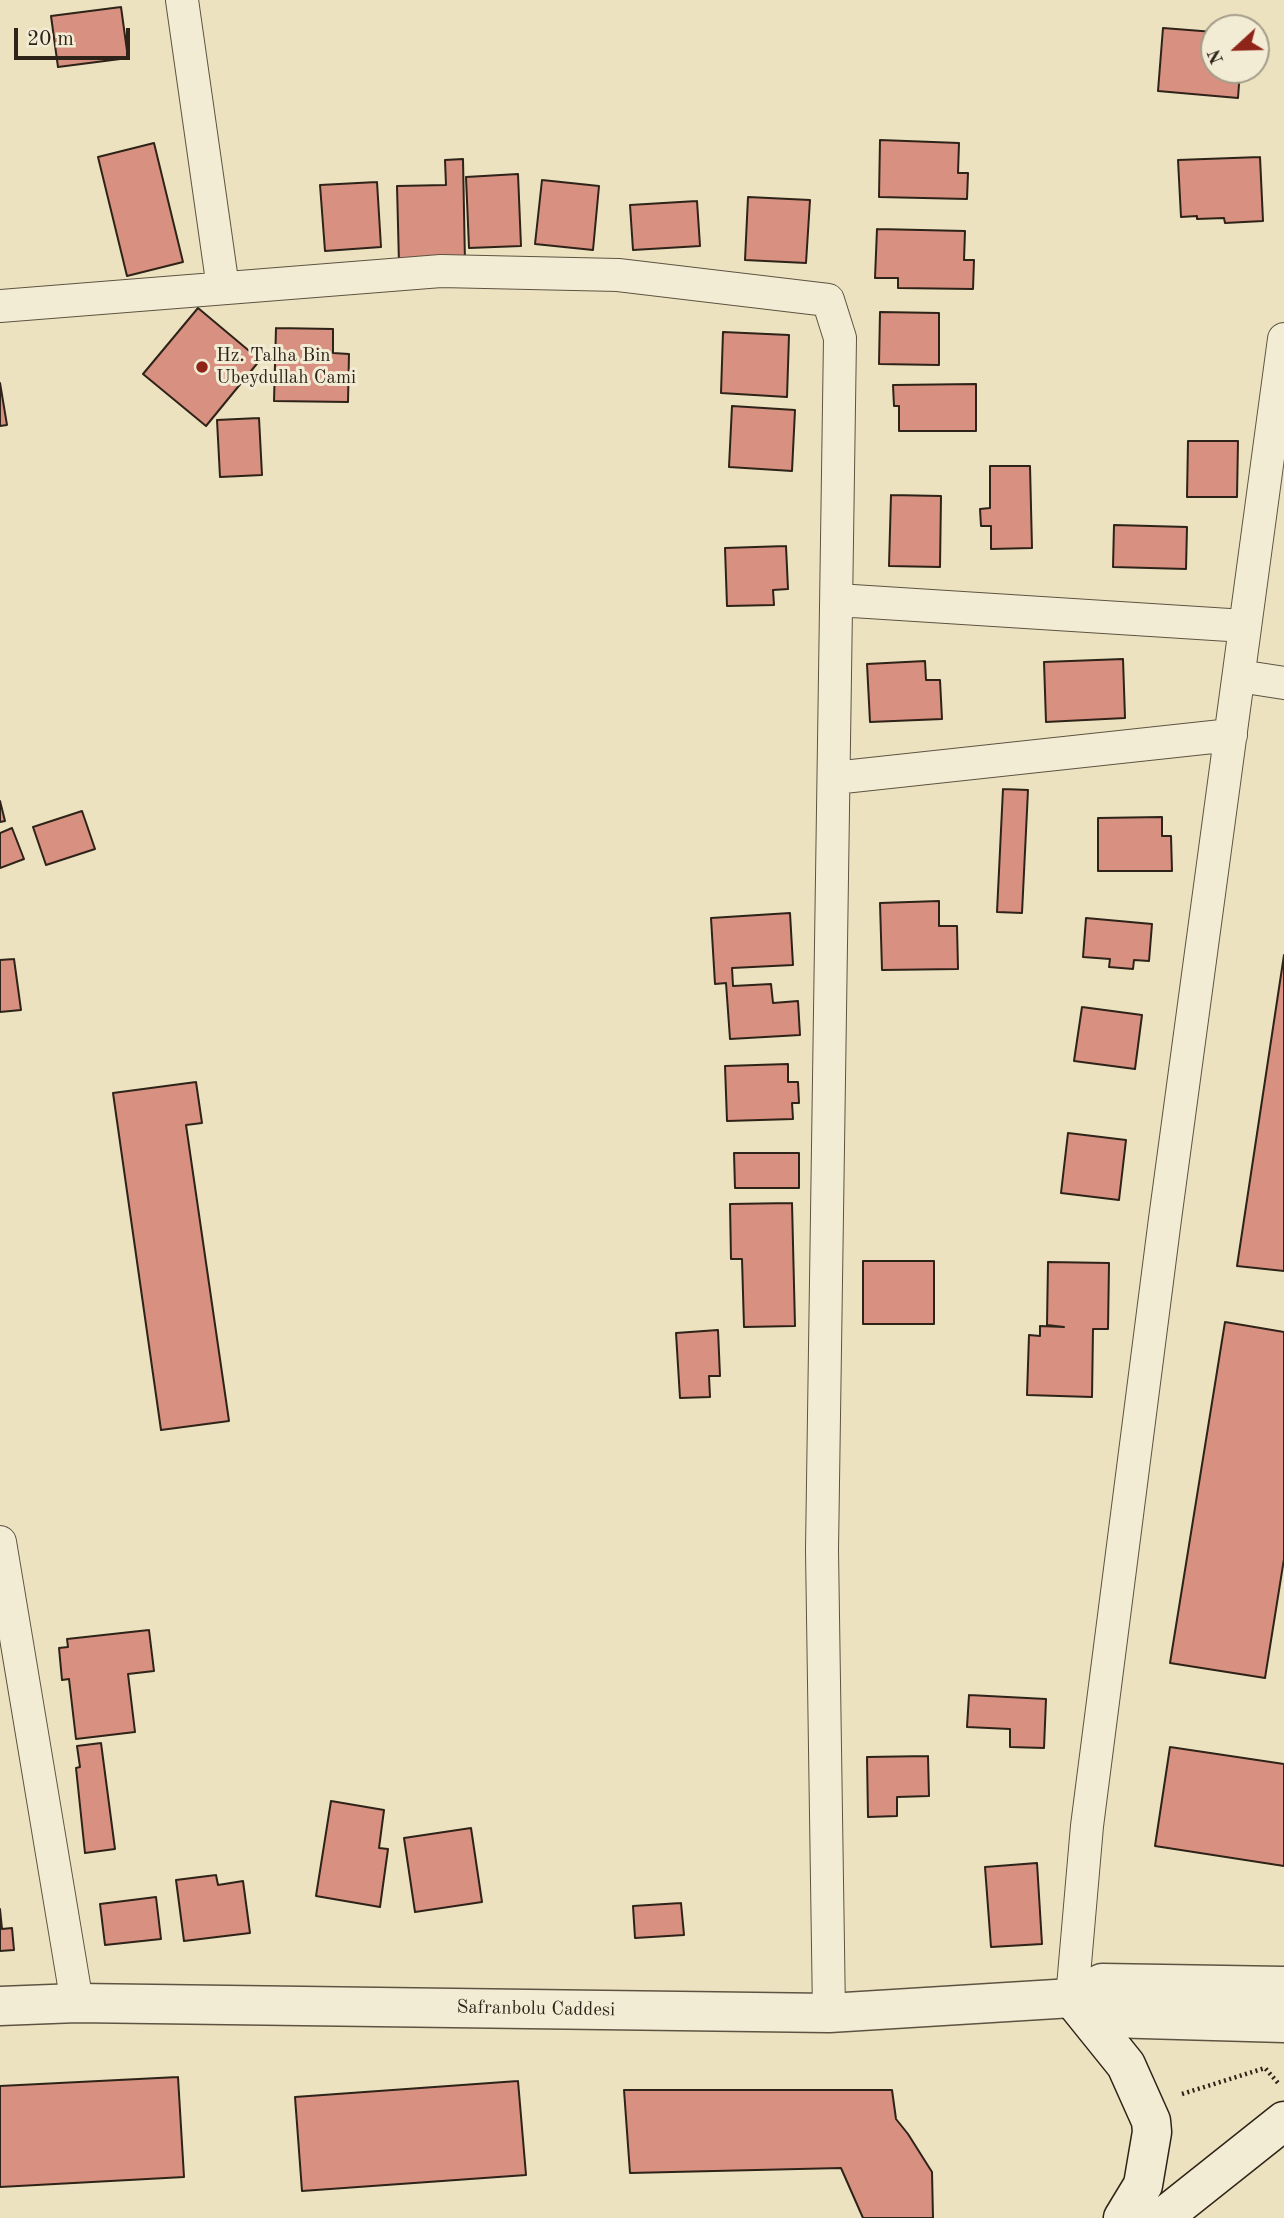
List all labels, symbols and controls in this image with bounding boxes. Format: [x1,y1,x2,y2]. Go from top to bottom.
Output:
scale bar [18,14,133,58]
north arrow [1200,14,1270,84]
text: 20 m [27,29,74,50]
text: N [1205,46,1228,67]
place label: Hz. Talha Bin Ubeydullah Cami [216,345,356,389]
marker: Hz. Talha Bin Ubeydullah Cami [194,359,210,375]
street label: Safranbolu Caddesi [456,1996,616,2022]

